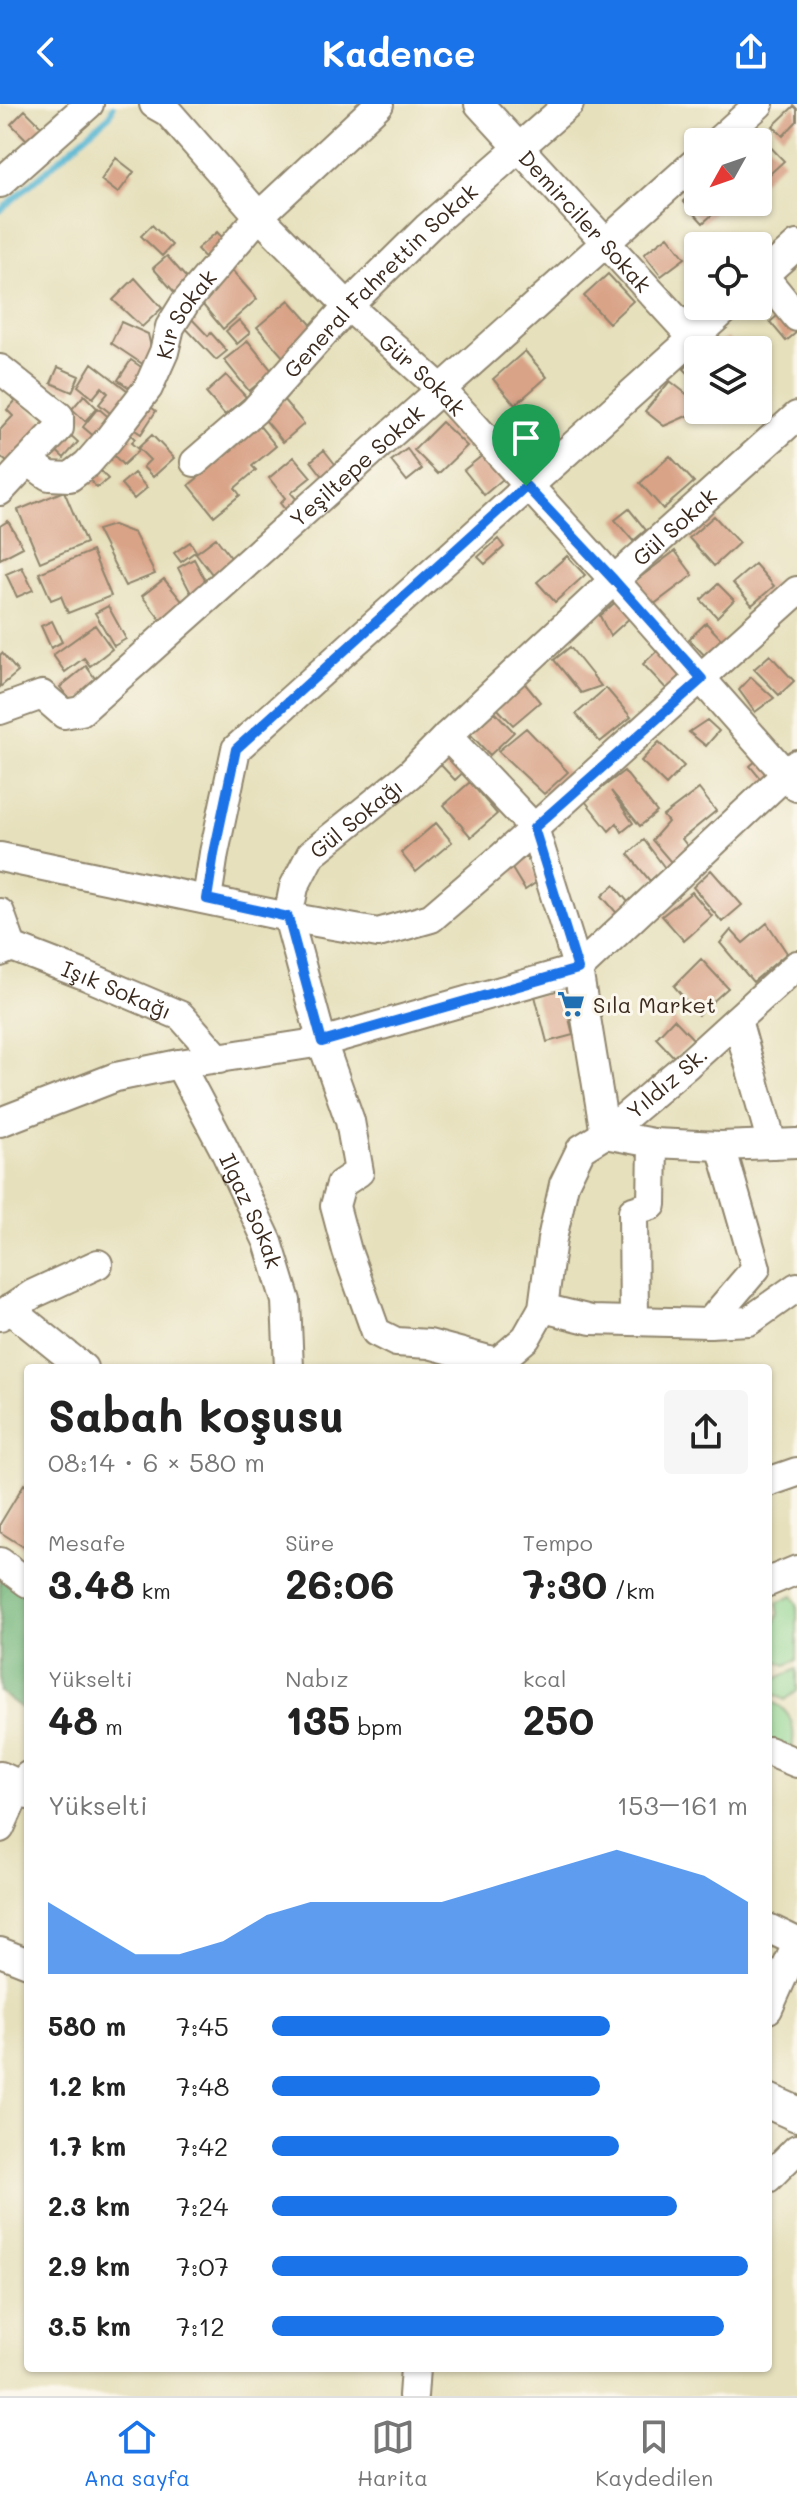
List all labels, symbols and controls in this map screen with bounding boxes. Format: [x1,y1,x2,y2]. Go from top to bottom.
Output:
text: Kadence [322,29,475,76]
icon: back [24,30,68,74]
icon: share [729,30,773,74]
north arrow [684,128,772,216]
map controls [684,128,772,424]
street label: Demirciler Sokak [513,143,658,298]
street label: General Fahrettin Sokak [277,176,483,383]
button: locate [684,232,772,320]
street label: Kır Sokak [148,263,222,362]
street label: Gür Sokak [373,326,472,422]
button: layers [684,336,772,424]
street label: Yeşiltepe Sokak [283,397,430,533]
pin [492,404,560,486]
icon: arrive [504,416,548,460]
street label: Gül Sokak [626,481,722,572]
street label: Gül Sokağı [303,772,408,864]
street label: Işık Sokağı [58,953,176,1025]
supermarket icon: Sıla Market [556,989,586,1019]
place label: Sıla Market [593,990,716,1019]
street label: Yıldız Sk. [620,1039,713,1125]
street label: Ilgaz Sokak [213,1148,290,1272]
text: Sabah koşusu [48,1386,344,1443]
button: share [664,1390,748,1474]
text: 08:14 · 6 × 580 m [48,1445,265,1479]
text: Mesafe [48,1528,126,1557]
text: Süre [285,1528,334,1557]
text: Tempo [523,1528,593,1557]
text: 3.48 [48,1557,134,1609]
text: 26:06 [285,1557,395,1609]
text: 7:30 [523,1557,607,1609]
text: km [134,1576,171,1605]
text: /km [607,1576,655,1605]
text: Yükselti [48,1664,132,1693]
text: Nabız [285,1664,348,1693]
text: kcal [523,1664,567,1693]
text: 48 [48,1693,98,1745]
text: 135 [285,1693,350,1745]
text: 250 [523,1693,594,1745]
text: m [98,1712,123,1741]
text: bpm [350,1712,403,1741]
text: Yükselti [48,1788,148,1822]
text: 153–161 m [617,1788,748,1822]
text: 580 m [48,2009,126,2043]
text: 7:45 [176,2009,229,2043]
text: 1.2 km [48,2069,126,2103]
text: 7:48 [176,2069,230,2103]
text: 1.7 km [48,2129,126,2163]
text: 7:42 [176,2129,228,2163]
text: 2.3 km [48,2189,130,2223]
text: 7:24 [176,2189,228,2223]
text: 2.9 km [48,2249,130,2283]
text: 7:07 [176,2249,229,2283]
text: 3.5 km [48,2309,131,2343]
text: 7:12 [176,2309,225,2343]
tab: Ana sayfa [84,2415,190,2492]
tab: Harita [357,2415,428,2492]
tab: Kaydedilen [595,2415,713,2492]

